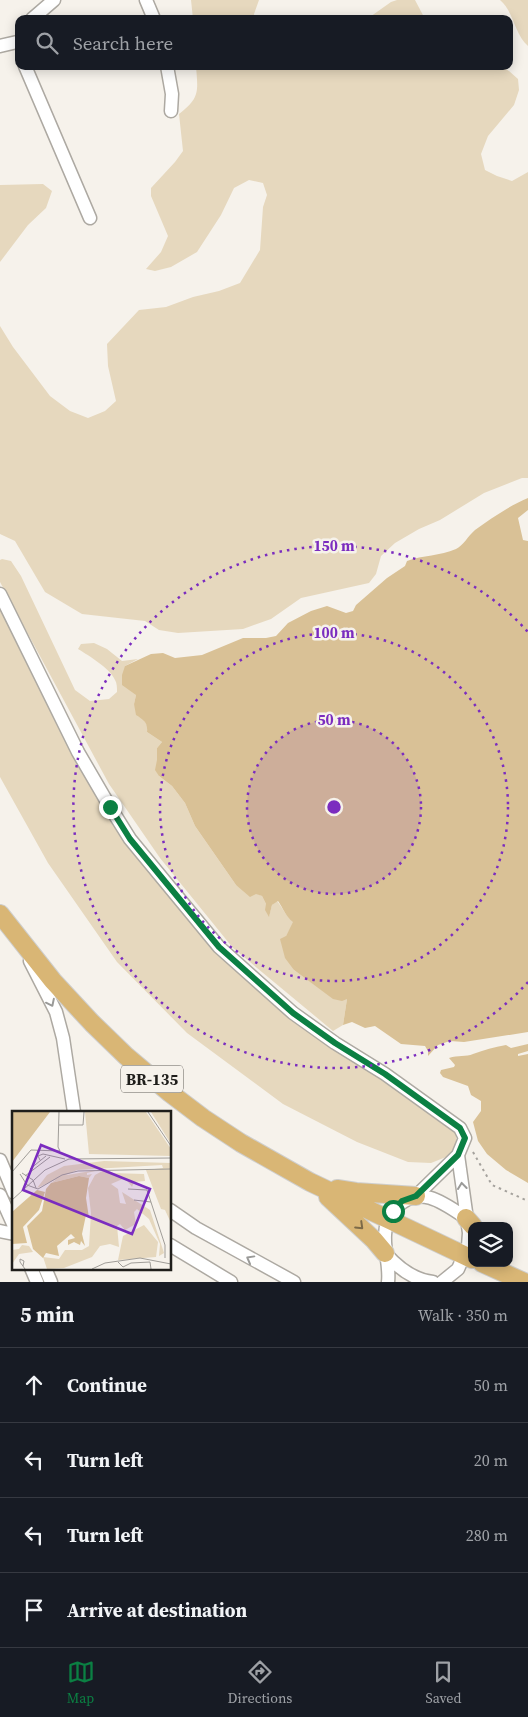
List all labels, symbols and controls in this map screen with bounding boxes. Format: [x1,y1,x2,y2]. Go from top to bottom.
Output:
search box [15,15,513,70]
icon: search [33,29,61,57]
text: Search here [73,30,173,56]
text: 150 m [313,535,355,556]
text: 100 m [313,622,355,643]
text: 50 m [317,709,351,730]
route end [99,796,122,819]
centre of rings [325,798,343,816]
one-way arrow [45,998,55,1007]
road number: BR-135 [121,1066,183,1092]
inset map [12,1111,171,1270]
one-way arrow [457,1182,468,1190]
route start [382,1200,405,1223]
one-way arrow [354,1220,363,1229]
map controls [468,1222,513,1267]
button: layers [468,1222,513,1267]
one-way arrow [247,1256,256,1266]
text: 5 min [20,1300,75,1329]
text: Walk · 350 m [418,1304,508,1326]
icon: ahead [20,1371,48,1399]
text: Continue [67,1372,147,1398]
text: 50 m [474,1374,508,1396]
icon: left [20,1446,48,1474]
text: Turn left [67,1447,143,1473]
text: 20 m [474,1449,508,1471]
icon: left [20,1521,48,1549]
text: Turn left [67,1522,143,1548]
text: 280 m [466,1524,508,1546]
icon: arrive [20,1596,48,1624]
text: Arrive at destination [67,1597,247,1623]
tab: Map [67,1658,95,1708]
tab: Directions [228,1658,292,1708]
tab: Saved [426,1658,461,1708]

